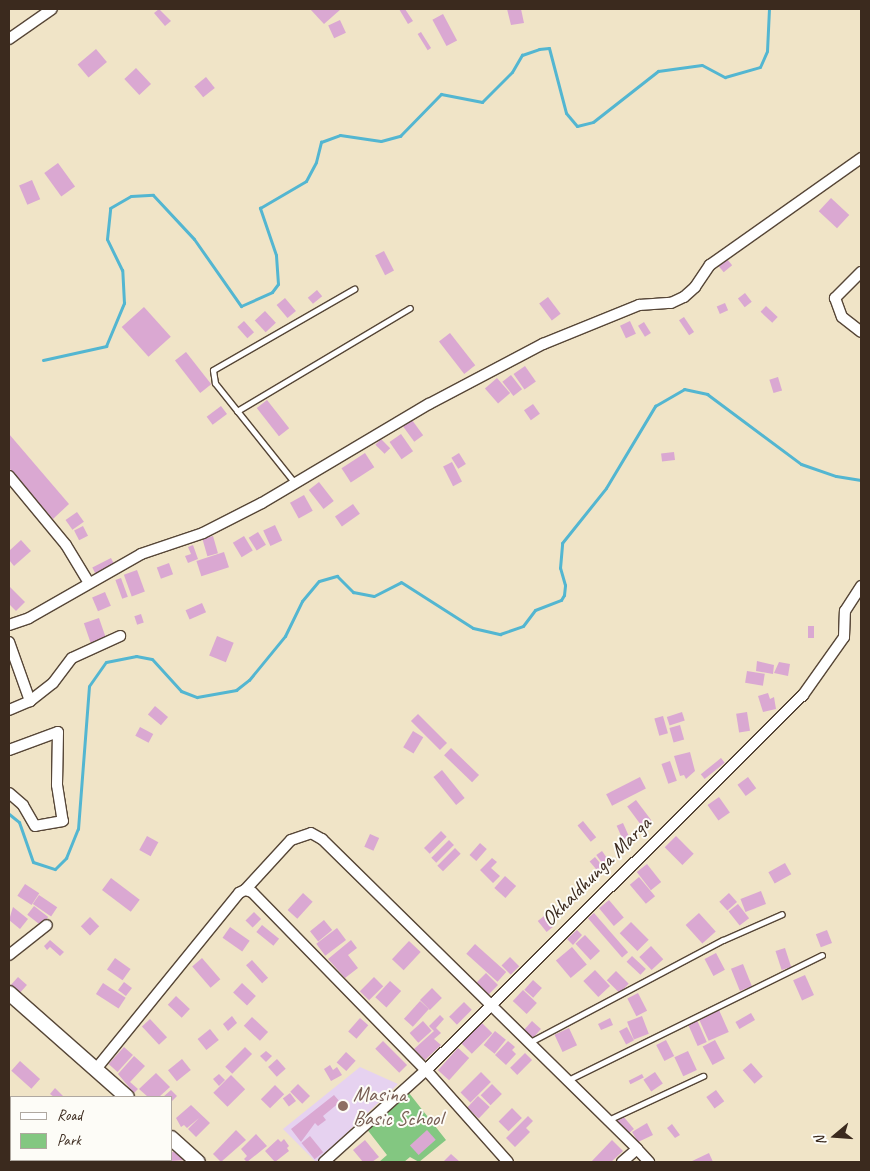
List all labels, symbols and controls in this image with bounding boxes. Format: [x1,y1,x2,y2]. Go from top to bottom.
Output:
street label: Okhaldhunga Marga [536,811,656,931]
place label: Masina Basic School [353,1081,442,1131]
legend [10,1096,172,1161]
marker: Masina Basic School [337,1100,349,1112]
text: Road [57,1106,82,1125]
north arrow [810,1111,860,1161]
text: Park [57,1131,81,1150]
text: N [811,1134,830,1148]

